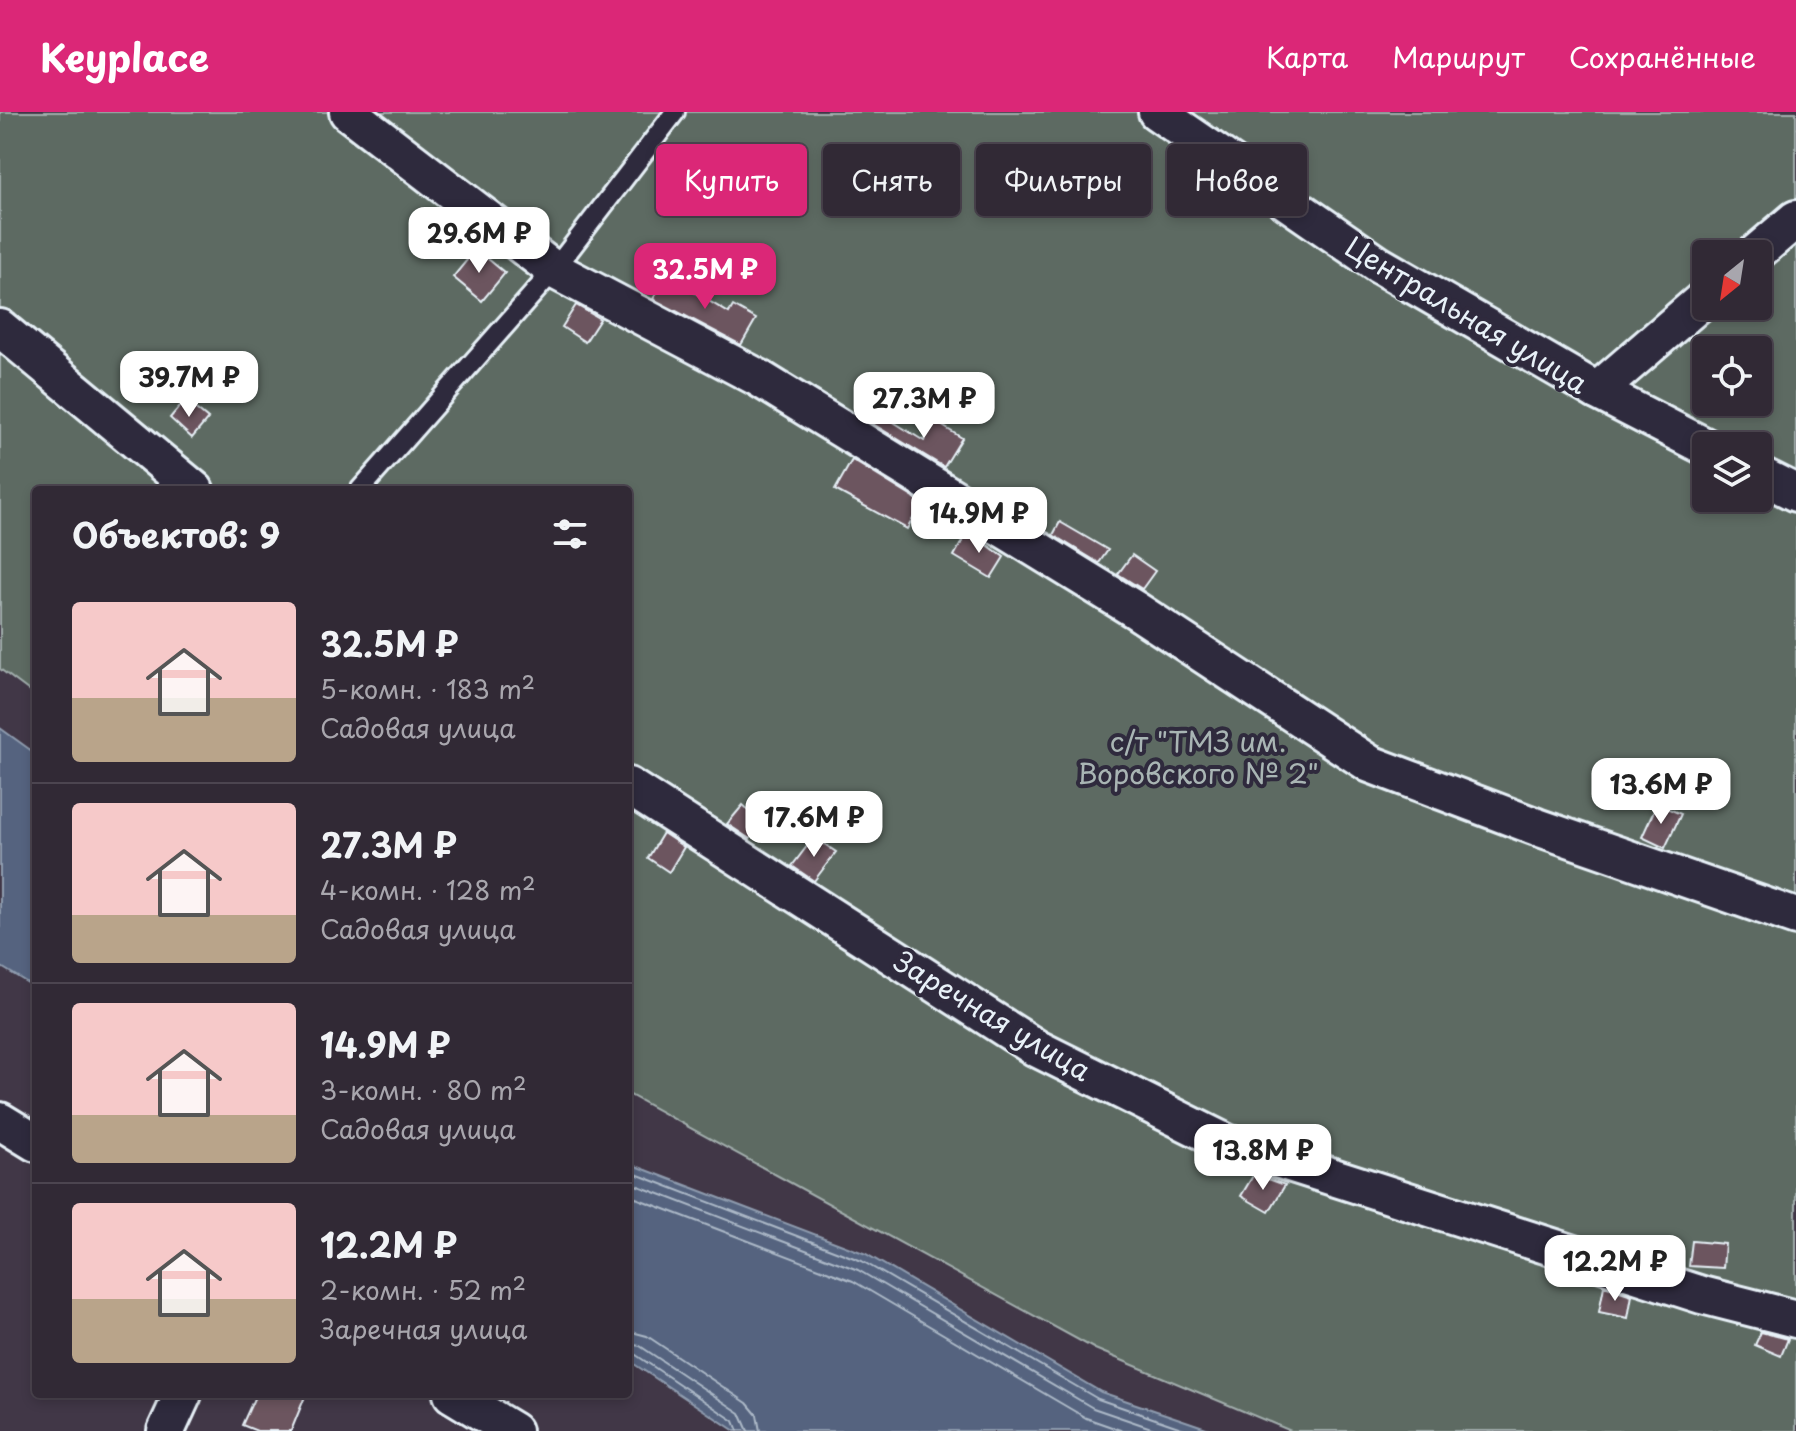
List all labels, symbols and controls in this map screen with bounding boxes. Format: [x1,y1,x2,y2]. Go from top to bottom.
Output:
text: Keyplace [40,28,209,85]
text: Карта [1266,35,1348,78]
text: Маршрут [1392,35,1525,78]
text: Сохранённые [1569,35,1756,78]
chip: Купить [656,144,807,216]
chip: Снять [823,144,960,216]
chip: Фильтры [976,144,1151,216]
chip: Новое [1167,144,1307,216]
pin: 29.6M ₽ [405,207,553,275]
text: 29.6M ₽ [427,213,531,252]
street label: Центральная улица [1338,224,1597,404]
north arrow [1692,240,1772,320]
map controls [1692,240,1772,512]
pin: 32.5M ₽ [631,243,779,311]
text: 32.5M ₽ [652,249,758,288]
button: locate [1692,336,1772,416]
pin: 39.7M ₽ [115,351,263,419]
text: 39.7M ₽ [138,357,240,396]
pin: 27.3M ₽ [850,372,998,440]
text: 27.3M ₽ [872,378,976,417]
button: layers [1692,432,1772,512]
pin: 14.9M ₽ [905,487,1053,555]
text: 14.9M ₽ [929,493,1029,532]
text: Объектов: 9 [72,508,280,560]
icon: filters [548,512,592,556]
text: 32.5M ₽ [320,617,458,669]
icon: home [136,634,232,730]
text: 5-комн. · 183 m² [320,669,535,708]
text: Садовая улица [320,708,516,747]
park label: с/т "ТМЗ им. Воровского № 2" [1077,719,1319,794]
pin: 13.6M ₽ [1587,758,1735,826]
text: 13.6M ₽ [1609,764,1713,803]
pin: 17.6M ₽ [740,791,888,859]
text: 17.6M ₽ [763,797,865,836]
text: 27.3M ₽ [320,818,457,870]
icon: home [136,835,232,931]
text: 4-комн. · 128 m² [320,870,536,909]
text: Садовая улица [320,909,516,948]
street label: Заречная улица [886,939,1100,1091]
text: 14.9M ₽ [320,1018,451,1070]
icon: home [136,1035,232,1131]
text: 3-комн. · 80 m² [320,1070,527,1109]
text: Садовая улица [320,1109,516,1148]
pin: 13.8M ₽ [1189,1124,1337,1192]
text: 13.8M ₽ [1212,1130,1314,1169]
text: 12.2M ₽ [320,1218,457,1270]
icon: home [136,1235,232,1331]
pin: 12.2M ₽ [1541,1235,1689,1303]
text: 12.2M ₽ [1563,1241,1667,1280]
text: 2-комн. · 52 m² [320,1270,526,1309]
text: Заречная улица [320,1309,527,1348]

